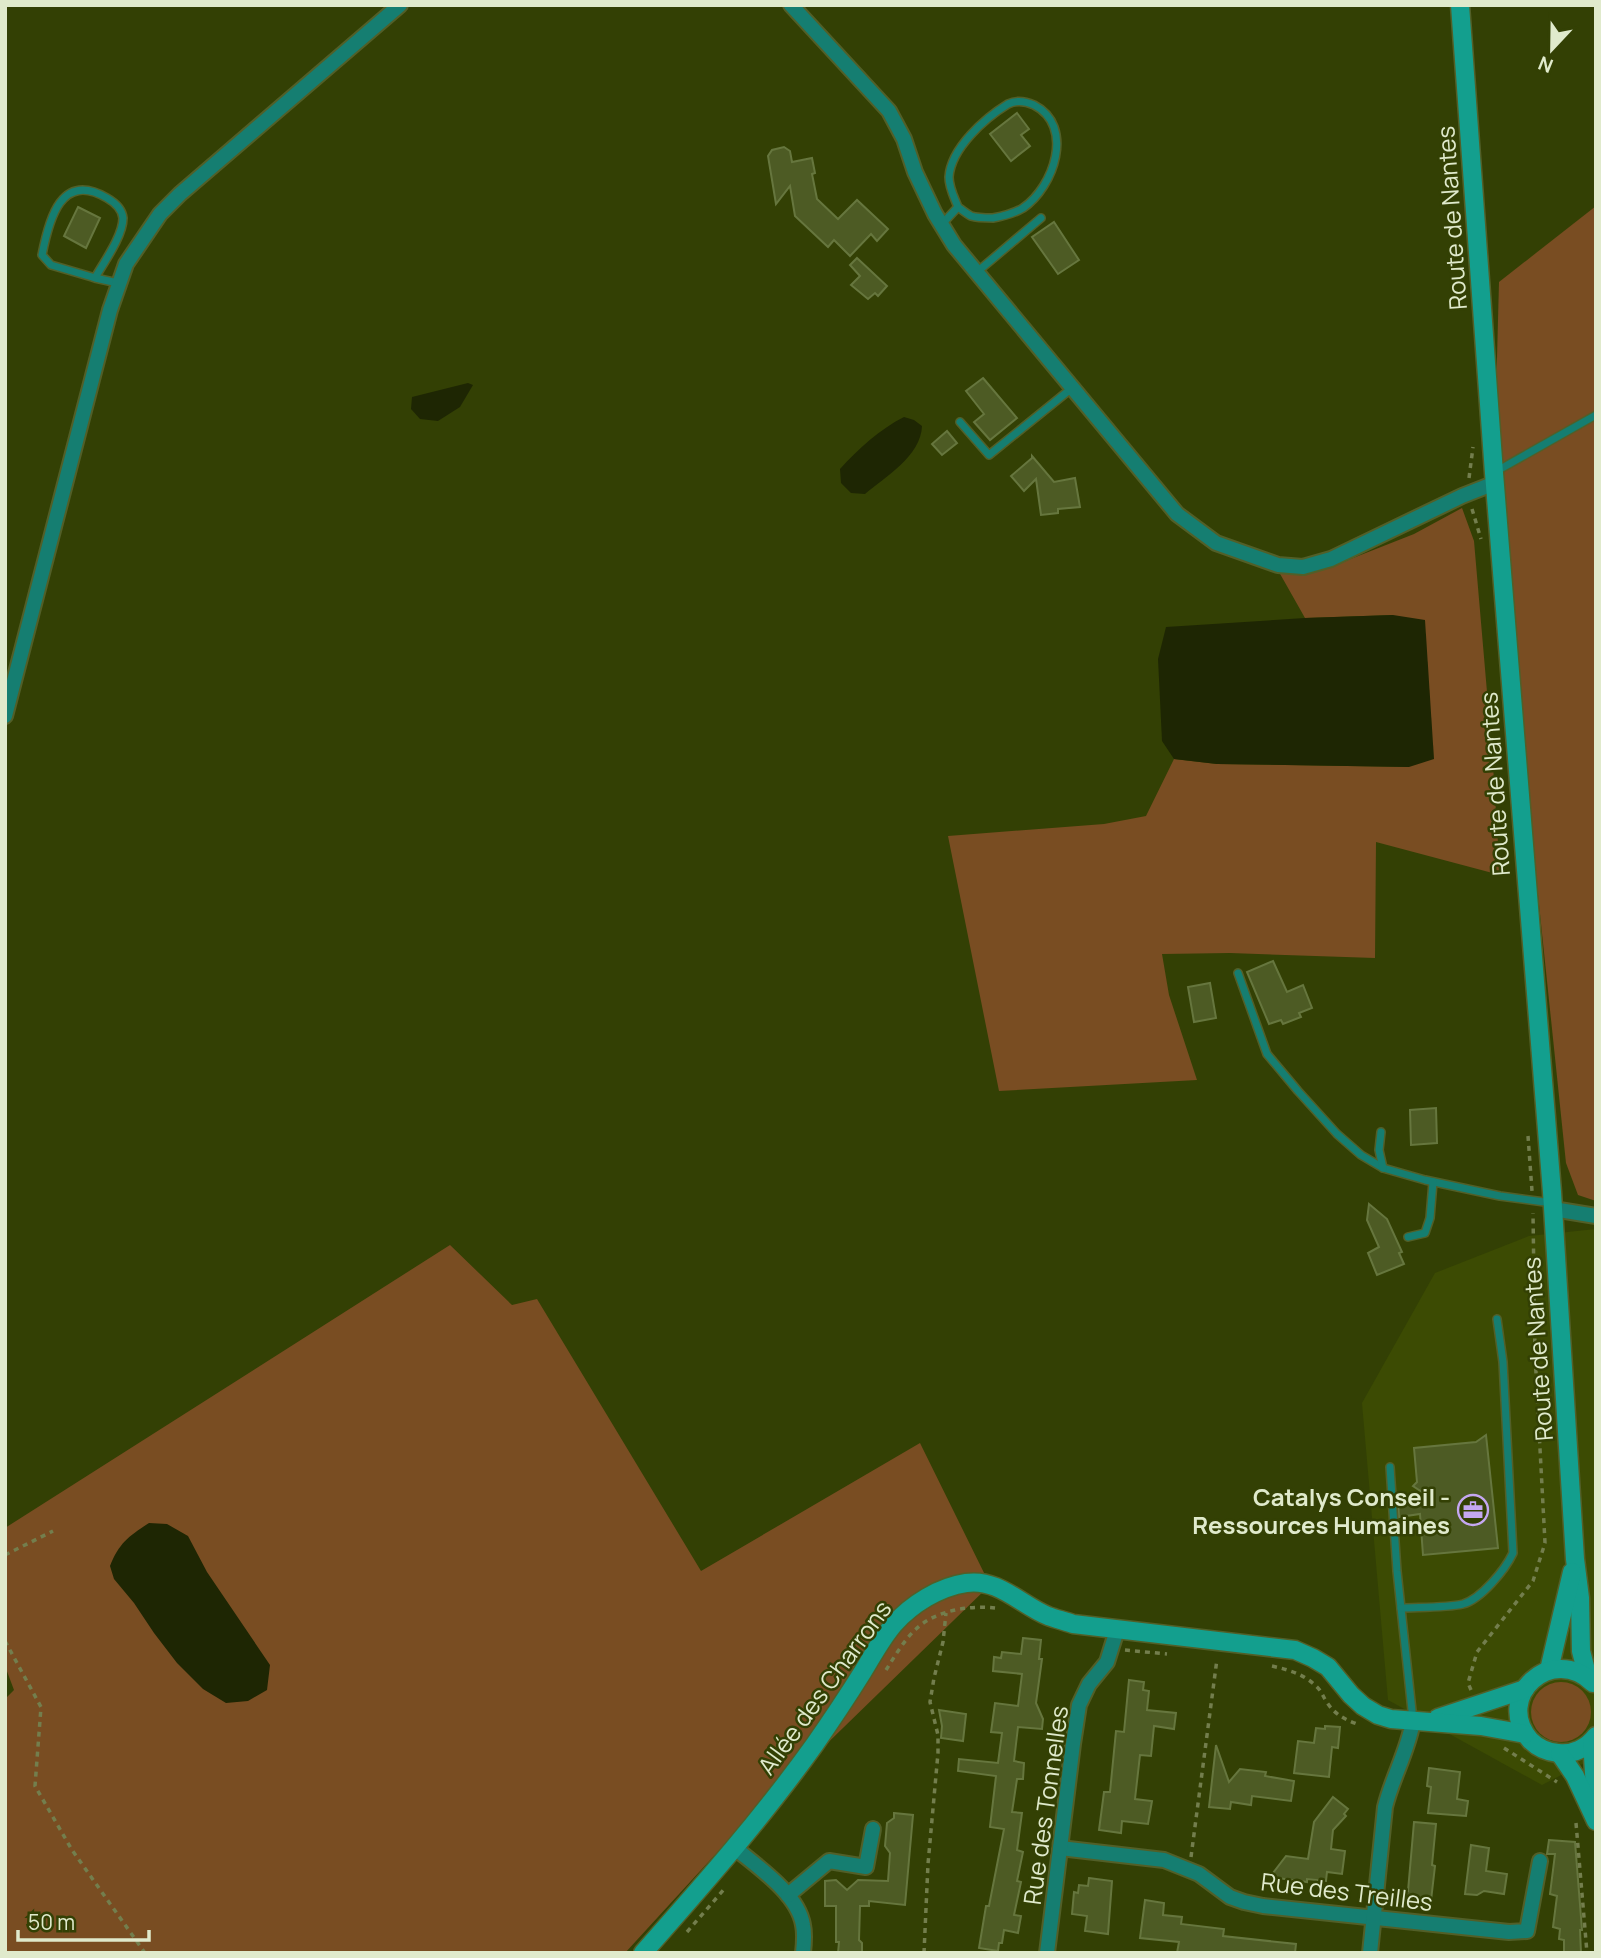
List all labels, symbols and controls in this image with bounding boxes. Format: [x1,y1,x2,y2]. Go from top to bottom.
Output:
north arrow [1517,14,1587,84]
text: N [1534,50,1557,79]
street label: Route de Nantes [1428,125,1474,311]
street label: Route de Nantes [1471,691,1517,877]
street label: Route de Nantes [1514,1256,1560,1442]
place label: Catalys Conseil - Ressources Humaines [1192,1480,1450,1541]
office icon: Catalys Conseil - Ressources Humaines [1456,1493,1490,1527]
street label: Allée des Charrons [750,1593,898,1781]
street label: Rue des Tonnelles [1015,1703,1075,1907]
street label: Rue des Treilles [1259,1864,1435,1918]
scale bar [18,1898,149,1942]
text: 50 m [28,1908,75,1936]

